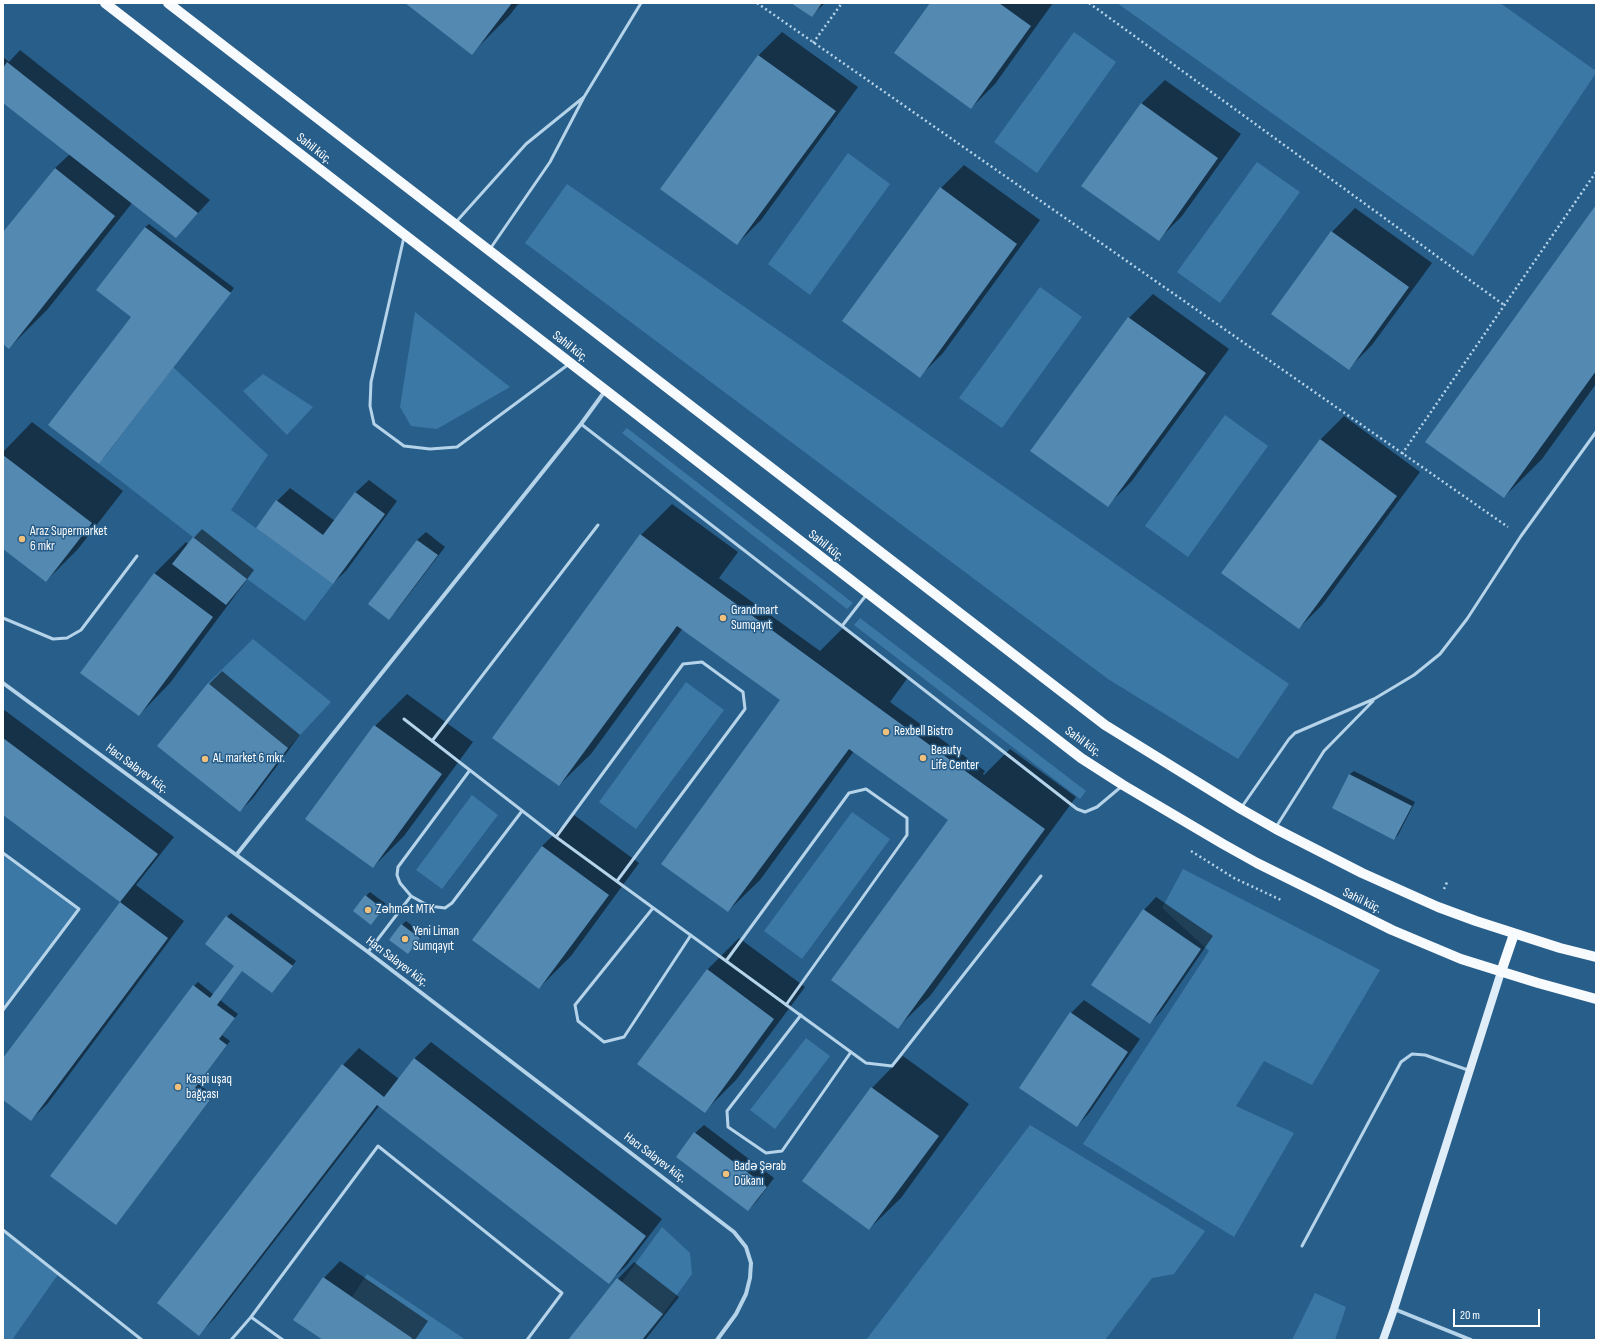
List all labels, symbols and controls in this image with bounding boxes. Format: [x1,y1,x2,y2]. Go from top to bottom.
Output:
street label: Sahil küç. [293,130,335,168]
street label: Sahil küç. [549,328,591,366]
place label: Araz Supermarket 6 mkr [30,524,107,555]
street label: Sahil küç. [805,527,847,565]
marker: Araz Supermarket 6 mkr [17,534,27,544]
place label: Grandmart Sumqayıt [731,603,778,634]
marker: Grandmart Sumqayıt [718,613,728,623]
place label: Rexbell Bistro [894,724,953,740]
street label: Sahil küç. [1062,724,1104,760]
marker: Rexbell Bistro [881,727,891,737]
street label: Hacı Salayev küç. [102,741,172,797]
place label: Beauty Life Center [931,743,979,774]
place label: AL market 6 mkr. [213,751,285,767]
marker: Beauty Life Center [918,753,928,763]
marker: AL market 6 mkr. [200,754,210,764]
street label: Sahil küç. [1340,885,1384,917]
place label: Zəhmət MTK [376,902,435,918]
marker: Zəhmət MTK [363,905,373,915]
place label: Yeni Liman Sumqayıt [413,924,459,955]
street label: Hacı Salayev küç. [363,933,431,991]
marker: Yeni Liman Sumqayıt [400,934,410,944]
place label: Kaspi uşaq bağçası [186,1072,232,1103]
marker: Kaspi uşaq bağçası [173,1082,183,1092]
street label: Hacı Salayev küç. [621,1129,689,1187]
place label: Badә Şәrab Dükanı [734,1159,786,1190]
marker: Badә Şәrab Dükanı [721,1169,731,1179]
scale bar [1455,1301,1542,1327]
text: 20 m [1460,1308,1480,1323]

